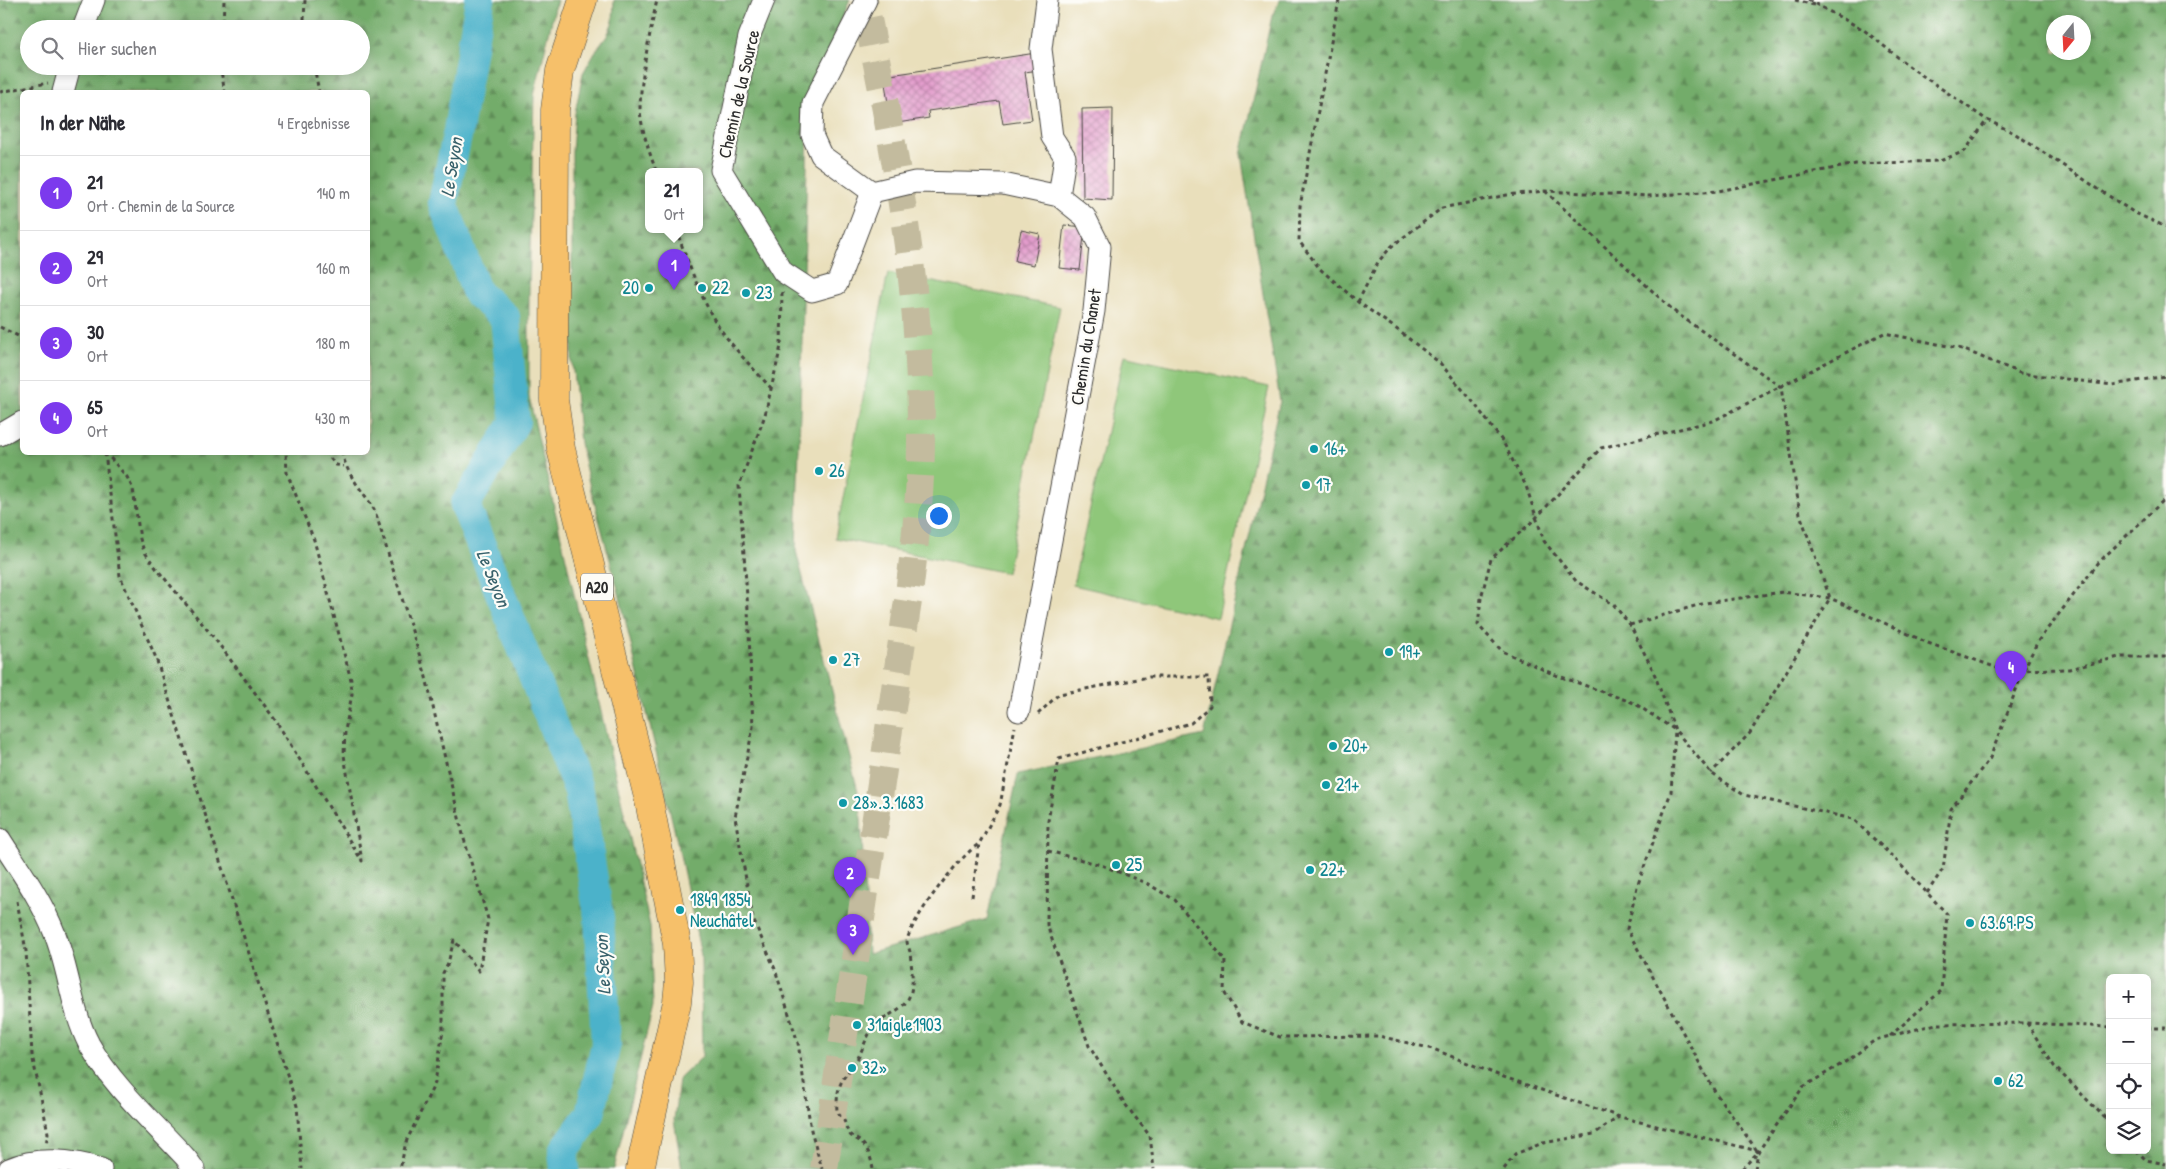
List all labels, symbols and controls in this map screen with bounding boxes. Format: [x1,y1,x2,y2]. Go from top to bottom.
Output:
north arrow [2046,15,2091,60]
search box [20,20,370,75]
street label: Chemin de la Source [712,27,765,161]
icon: search [38,34,66,62]
text: Hier suchen [78,35,157,61]
text: In der Nähe [40,108,125,137]
text: 4 Ergebnisse [278,112,350,134]
water label: Le Seyon [434,134,469,198]
popup [645,168,703,233]
text: 21 [87,169,103,195]
text: 21 [664,177,680,203]
text: 1 [53,182,59,204]
text: 140 m [316,182,350,204]
text: Ort · Chemin de la Source [87,195,235,217]
text: Ort [664,203,684,225]
text: 29 [87,244,103,270]
pin: 1 [658,249,690,290]
text: 2 [52,257,60,279]
text: 160 m [316,257,350,279]
text: Ort [87,270,108,292]
place label: 20 [623,275,639,300]
place label: 22 [712,275,729,300]
place label: 23 [756,280,773,305]
marker: 20 [643,282,655,294]
marker: 22 [696,282,708,294]
street label: Chemin du Chanet [1064,286,1107,407]
marker: 23 [740,287,752,299]
text: 30 [87,319,104,345]
text: 3 [52,332,60,354]
text: 180 m [316,332,350,354]
text: Ort [87,345,108,367]
text: 65 [87,394,103,420]
text: 4 [53,407,59,429]
text: 430 m [315,407,350,429]
text: Ort [87,420,108,442]
place label: 16+ [1324,436,1346,461]
marker: 16+ [1308,443,1320,455]
place label: 26 [829,458,845,483]
marker: 26 [813,465,825,477]
place label: 17 [1316,472,1332,497]
marker: 17 [1300,479,1312,491]
your location [926,503,952,529]
water label: Le Seyon [471,546,518,612]
road number: A20 [581,574,613,600]
place label: 19+ [1399,639,1421,664]
marker: 19+ [1383,646,1395,658]
place label: 27 [843,647,860,672]
pin: 4 [1995,651,2027,692]
marker: 27 [827,654,839,666]
place label: 20+ [1343,733,1368,758]
marker: 20+ [1327,740,1339,752]
place label: 21+ [1336,772,1360,797]
marker: 21+ [1320,779,1332,791]
place label: 28».3.1683 [853,790,924,815]
marker: 28».3.1683 [837,797,849,809]
place label: 25 [1126,852,1142,877]
pin: 2 [834,857,866,898]
place label: 22+ [1320,857,1346,882]
marker: 25 [1110,859,1122,871]
marker: 22+ [1304,864,1316,876]
place label: 1849 1854 Neuchâtel [690,887,754,933]
marker: 1849 1854 Neuchâtel [674,904,686,916]
place label: 63.69·PS [1980,910,2033,935]
pin: 3 [837,914,869,955]
marker: 63.69·PS [1964,917,1976,929]
water label: Le Seyon [587,933,617,995]
map controls [2106,974,2151,1154]
button: + [2106,974,2151,1019]
place label: 31aigle1903 [867,1012,942,1037]
marker: 31aigle1903 [851,1019,863,1031]
button: − [2106,1019,2151,1064]
place label: 32» [862,1055,888,1080]
marker: 32» [846,1062,858,1074]
button: locate [2106,1064,2151,1109]
place label: 62 [2008,1068,2024,1093]
marker: 62 [1992,1075,2004,1087]
button: layers [2106,1109,2151,1154]

